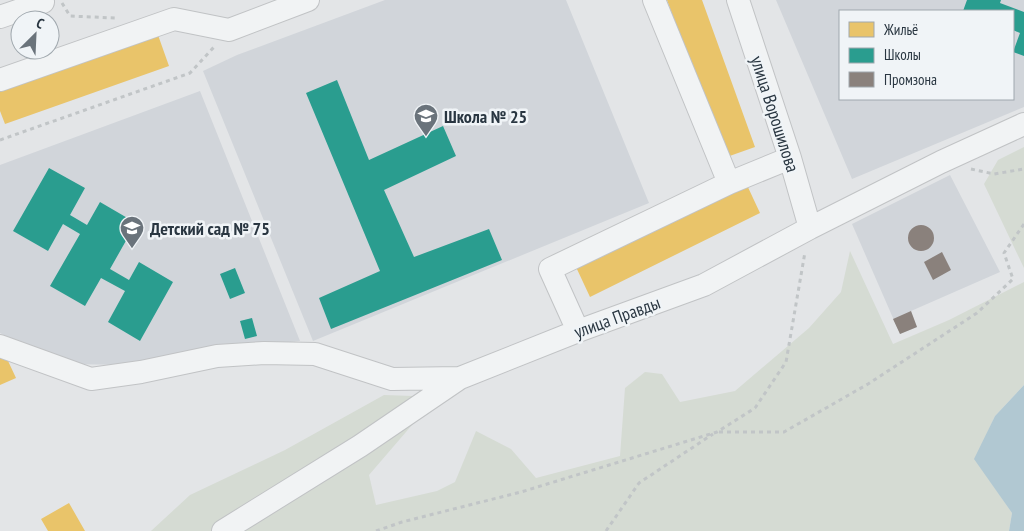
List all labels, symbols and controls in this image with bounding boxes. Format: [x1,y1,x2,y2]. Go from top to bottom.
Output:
north arrow [10,10,60,60]
legend [839,10,1014,100]
text: С [34,14,47,33]
text: Жильё [883,20,918,39]
text: Школы [884,45,921,64]
street label: улица Ворошилова [745,53,805,175]
text: Промзона [884,70,937,89]
school or university icon: Школа № 25 [413,103,439,137]
place label: Школа № 25 [444,105,527,128]
school or university icon: Детский сад № 75 [119,215,145,249]
place label: Детский сад № 75 [150,217,270,240]
street label: улица Правды [571,291,663,343]

